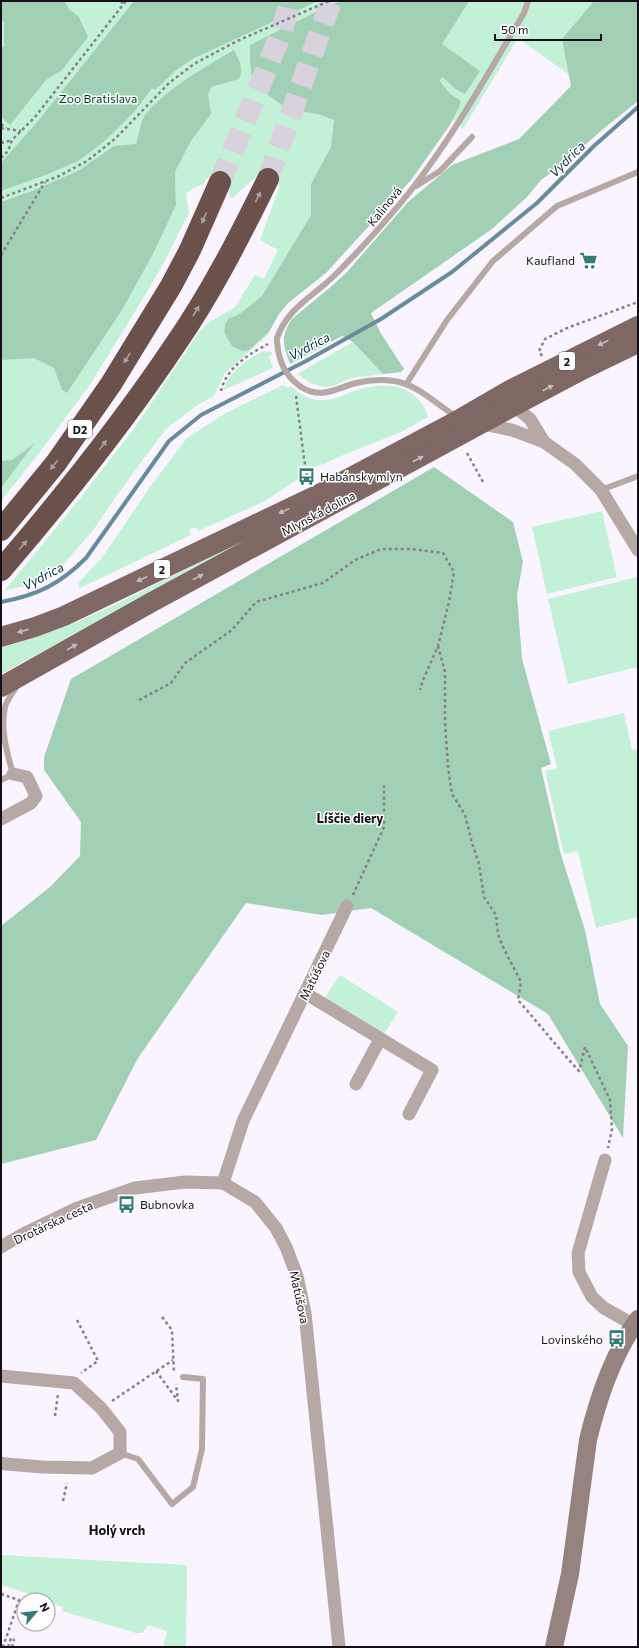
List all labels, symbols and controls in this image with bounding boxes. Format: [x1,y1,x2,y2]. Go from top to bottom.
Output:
scale bar [495,16,601,42]
text: 50 m [501,22,529,36]
park label: Zoo Bratislava [59,91,137,105]
water label: Vydrica [546,138,588,180]
street label: Kalinová [364,184,404,228]
one-way arrow [255,192,262,203]
one-way arrow [201,212,207,223]
supermarket icon: Kaufland [578,250,598,270]
place label: Kaufland [526,253,575,267]
one-way arrow [192,305,199,317]
water label: Vydrica [286,328,333,363]
one-way arrow [597,340,608,346]
one-way arrow [124,352,131,364]
road number: 2 [559,352,575,370]
one-way arrow [543,385,554,391]
road number: D2 [68,420,92,438]
one-way arrow [99,440,107,451]
one-way arrow [412,456,424,462]
one-way arrow [49,460,58,471]
bus stop icon: Habánsky mlyn [297,466,317,486]
place label: Habánsky mlyn [320,469,403,483]
street label: Mlynská dolina [279,488,357,538]
one-way arrow [278,508,290,514]
one-way arrow [18,540,27,550]
water label: Vydrica [20,558,67,593]
road number: 2 [154,560,170,578]
one-way arrow [192,574,204,581]
one-way arrow [136,576,147,582]
one-way arrow [16,628,28,634]
one-way arrow [66,644,78,651]
district label: Líščie diery [316,810,384,826]
street label: Matúšova [296,948,332,1002]
bus stop icon: Bubnovka [117,1194,137,1214]
place label: Bubnovka [140,1197,194,1211]
street label: Drotárska cesta [11,1198,95,1246]
street label: Matúšova [288,1269,312,1325]
bus stop icon: Lovinského [606,1329,626,1349]
place label: Lovinského [541,1332,603,1346]
district label: Holý vrch [89,1522,145,1538]
north arrow [16,1592,56,1632]
text: N [38,1600,53,1614]

